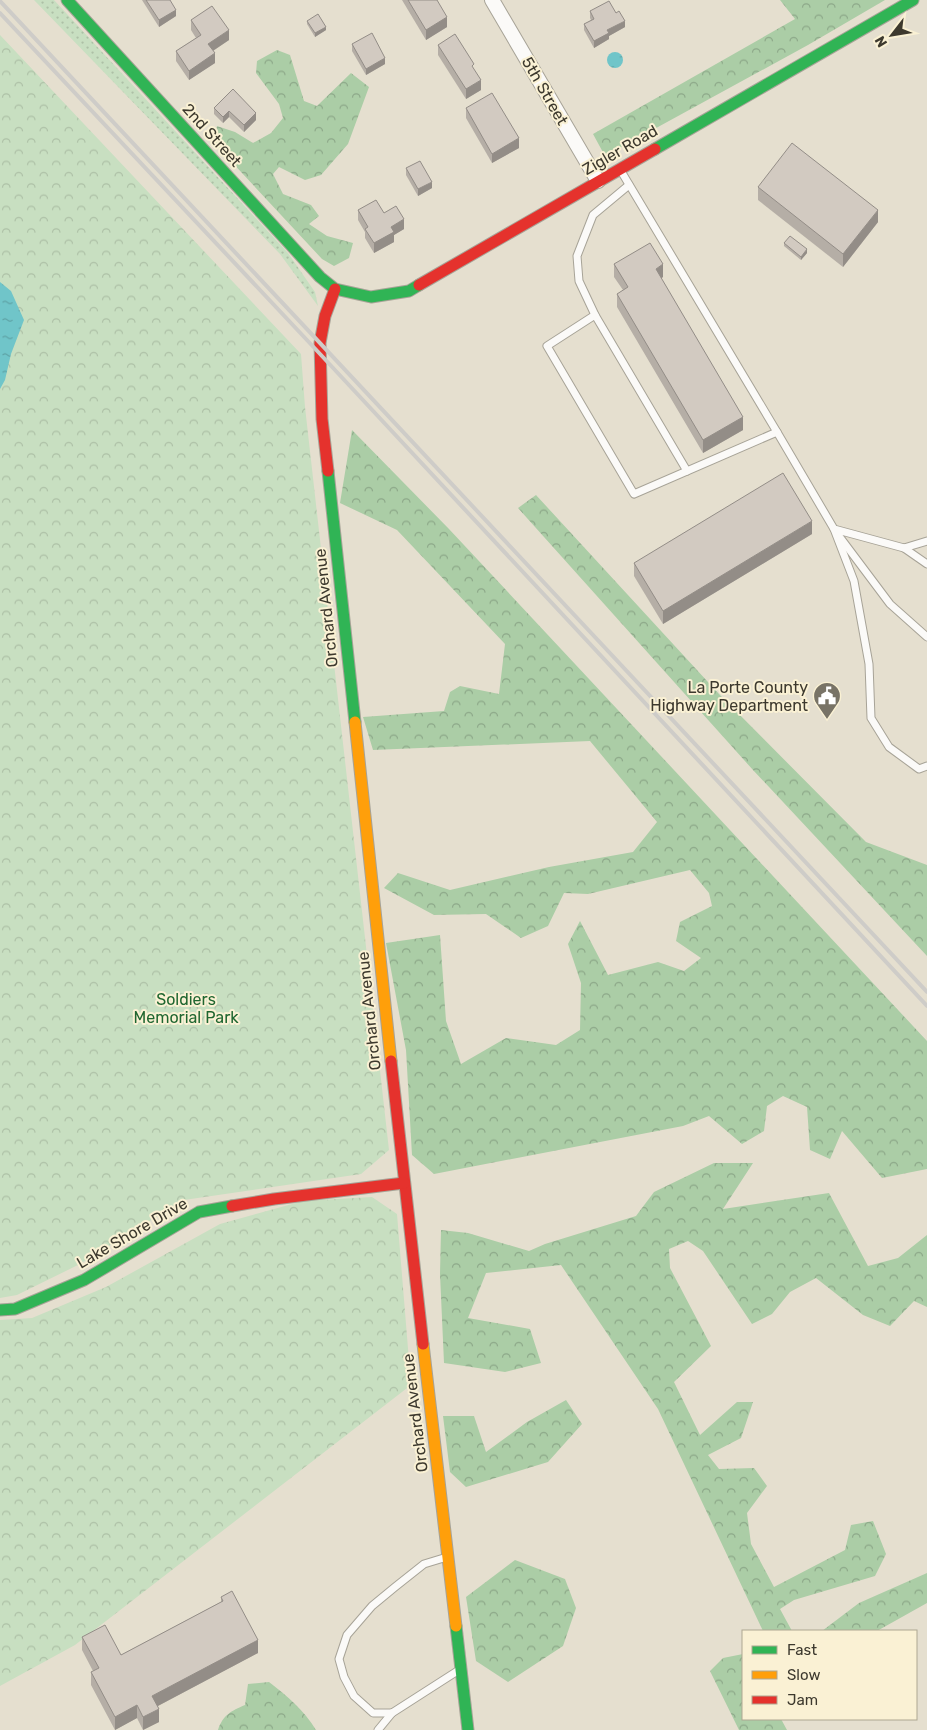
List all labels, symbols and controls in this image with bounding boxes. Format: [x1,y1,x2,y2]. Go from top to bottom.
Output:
north arrow [867,10,917,60]
text: N [871,33,891,50]
street label: 5th Street [518,53,572,129]
street label: 2nd Street [179,99,245,171]
street label: Zigler Road [579,121,661,179]
street label: Orchard Avenue [310,548,342,668]
place label: La Porte County Highway Department [650,678,808,715]
public building icon: La Porte County Highway Department [812,681,842,720]
street label: Orchard Avenue [353,951,385,1071]
park label: Soldiers Memorial Park [134,990,239,1027]
street label: Lake Shore Drive [73,1194,191,1272]
street label: Orchard Avenue [398,1353,432,1473]
legend [742,1630,917,1720]
text: Fast [787,1641,817,1659]
text: Slow [787,1666,820,1684]
text: Jam [787,1691,818,1709]

